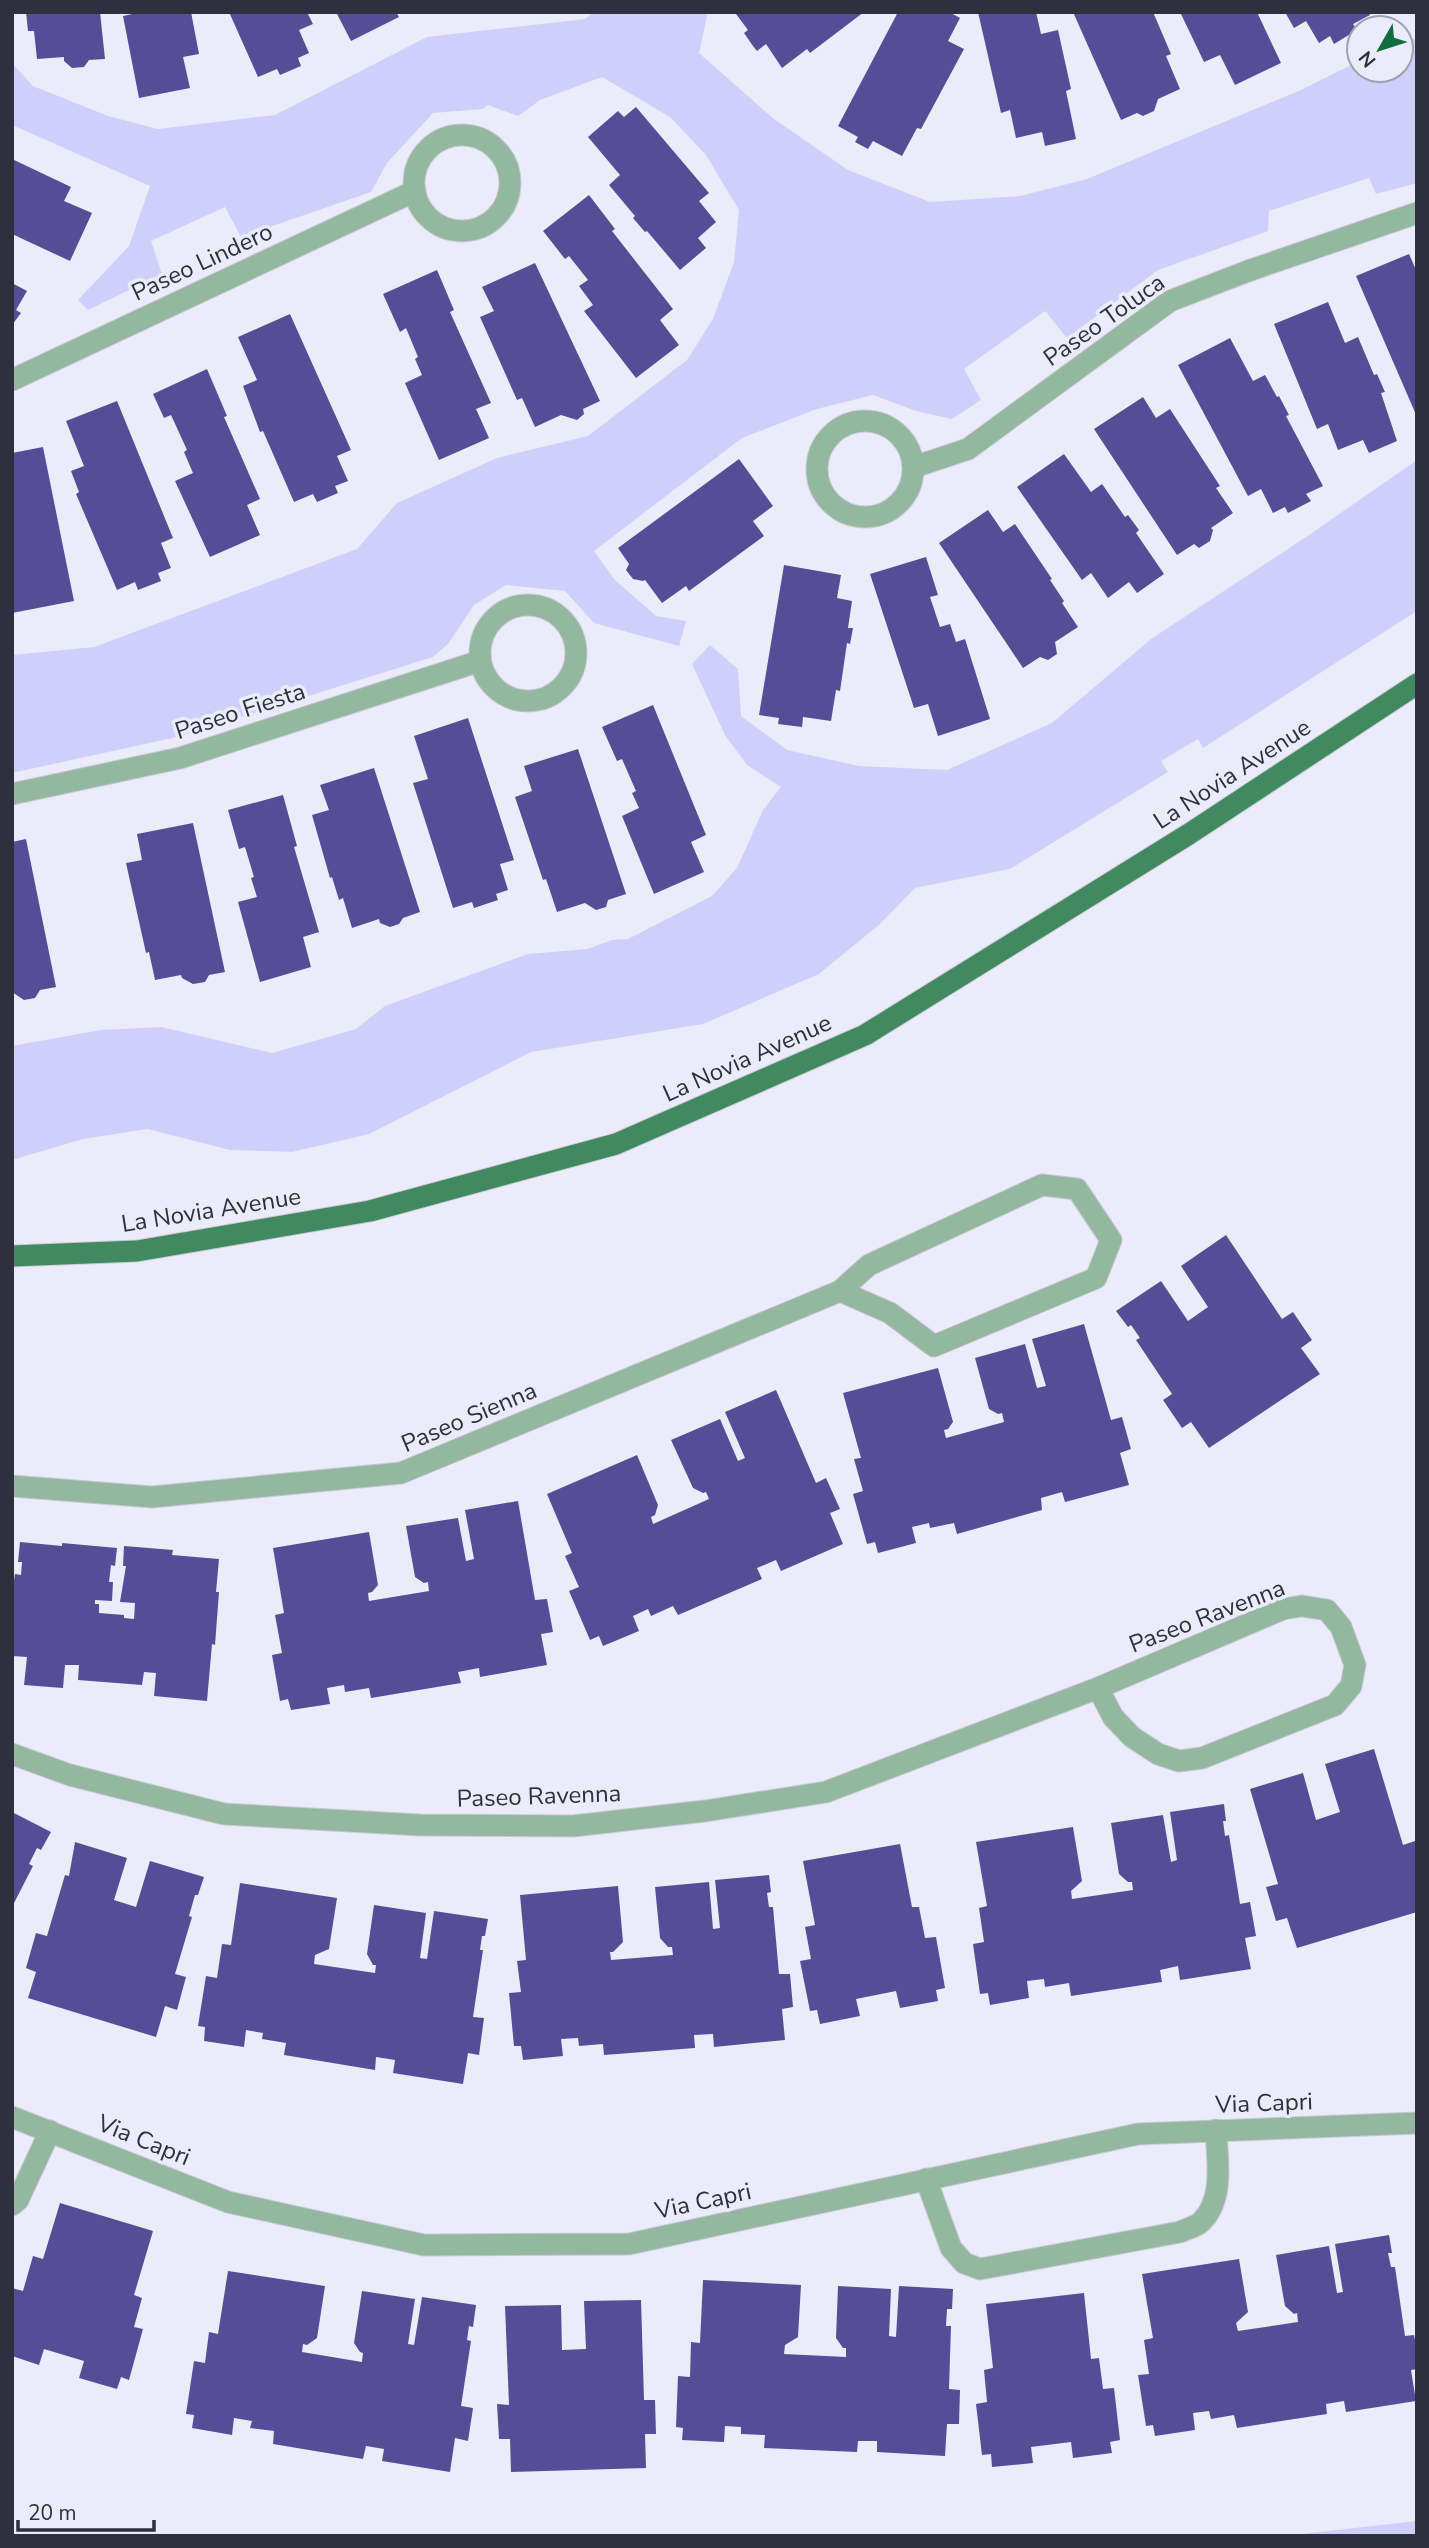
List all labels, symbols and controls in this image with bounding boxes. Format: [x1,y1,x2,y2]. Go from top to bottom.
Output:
north arrow [1345,14,1415,84]
text: N [1353,45,1382,73]
street label: Paseo Lindero [126,215,278,309]
street label: Paseo Toluca [1037,266,1171,374]
street label: Paseo Fiesta [171,675,309,747]
street label: La Novia Avenue [1147,711,1317,837]
street label: La Novia Avenue [658,1007,836,1109]
street label: La Novia Avenue [119,1180,303,1240]
street label: Paseo Sienna [396,1374,542,1460]
street label: Paseo Ravenna [1124,1572,1290,1660]
street label: Paseo Ravenna [456,1777,622,1815]
street label: Via Capri [1214,2085,1313,2121]
street label: Via Capri [92,2107,195,2173]
street label: Via Capri [651,2175,754,2227]
scale bar [18,2488,154,2532]
text: 20 m [28,2499,77,2527]

